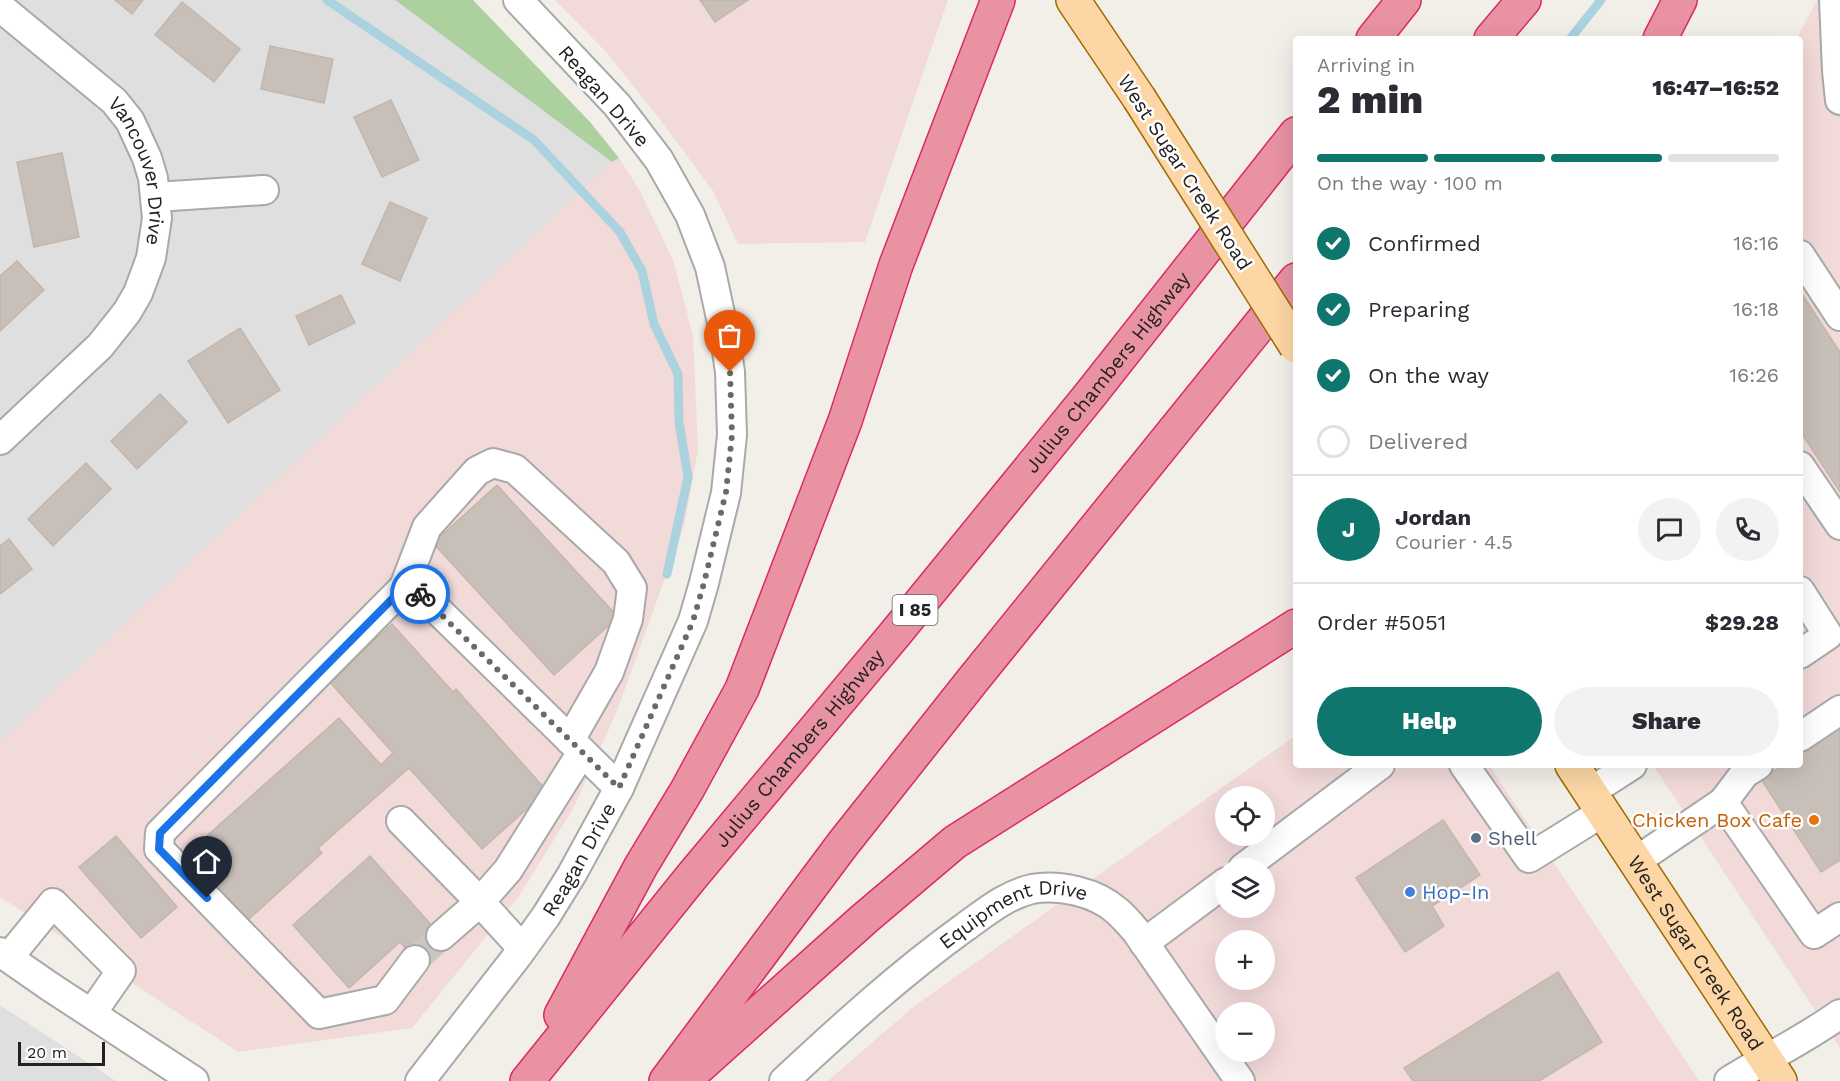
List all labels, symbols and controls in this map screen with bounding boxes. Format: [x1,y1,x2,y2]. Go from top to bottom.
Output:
street label: Reagan Drive [553,40,655,152]
text: Arriving in [1317,53,1415,77]
street label: West Sugar Creek Road [1113,70,1257,274]
text: 16:47–16:52 [1652,75,1779,100]
text: 2 min [1317,77,1423,122]
street label: Vancouver Drive [103,92,169,247]
text: On the way · 100 m [1317,171,1503,195]
icon: check [1317,227,1350,260]
text: Confirmed [1368,231,1481,256]
text: 16:16 [1733,231,1779,255]
street label: Julius Chambers Highway [1019,266,1195,478]
icon: check [1317,293,1350,326]
text: Preparing [1368,297,1469,322]
text: 16:18 [1733,297,1779,321]
pin [704,310,755,372]
icon: bag [713,319,746,352]
icon: check [1317,359,1350,392]
text: On the way [1368,363,1489,388]
text: 16:26 [1729,363,1779,387]
text: Delivered [1368,429,1468,454]
button: chat [1638,498,1701,561]
button: phone [1716,498,1779,561]
text: Jordan [1395,505,1471,530]
text: J [1342,517,1355,542]
text: Courier · 4.5 [1395,530,1513,554]
courier [390,564,450,624]
icon: bike [404,578,437,611]
road number: I 85 [892,595,938,625]
text: Order #5051 [1317,610,1446,635]
text: $29.28 [1705,610,1779,635]
street label: Julius Chambers Highway [710,644,889,852]
button: Help [1317,687,1542,756]
button: Share [1554,687,1779,756]
map controls [1215,786,1275,1062]
button: locate [1215,786,1275,846]
street label: Reagan Drive [537,799,621,921]
place label: Chicken Box Cafe [1632,808,1802,832]
marker: Chicken Box Cafe [1807,813,1821,827]
place label: Shell [1488,826,1537,850]
marker: Shell [1469,831,1483,845]
pin [181,836,232,898]
icon: home [190,845,223,878]
street label: West Sugar Creek Road [1623,851,1769,1055]
button: layers [1215,858,1275,918]
street label: Equipment Drive [934,875,1091,954]
place label: Hop-In [1422,880,1489,904]
marker: Hop-In [1403,885,1417,899]
button: + [1215,930,1275,990]
button: − [1215,1002,1275,1062]
scale bar [18,1039,105,1066]
text: 20 m [27,1043,67,1062]

